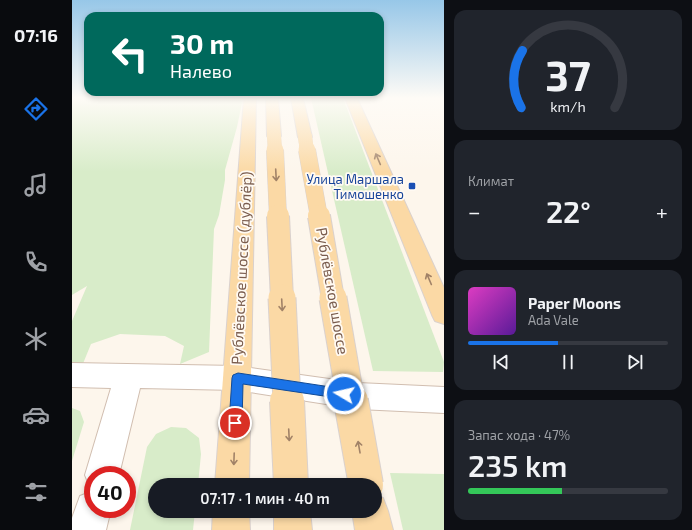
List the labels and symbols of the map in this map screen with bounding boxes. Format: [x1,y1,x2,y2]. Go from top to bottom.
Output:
one-way arrow [373,154,381,166]
one-way arrow [272,168,279,181]
street label: Рублёвское шоссе (дублёр) [227,171,256,365]
place label: Улица Маршала Тимошенко [307,171,404,202]
marker: Улица Маршала Тимошенко [407,181,417,191]
street label: Рублёвское шоссе [312,226,353,356]
one-way arrow [424,273,432,285]
one-way arrow [278,298,286,311]
position arrow [323,373,365,415]
pin [218,406,252,440]
one-way arrow [285,428,292,441]
one-way arrow [355,440,363,453]
one-way arrow [230,452,237,465]
speed limit sign: 40 [84,466,136,518]

